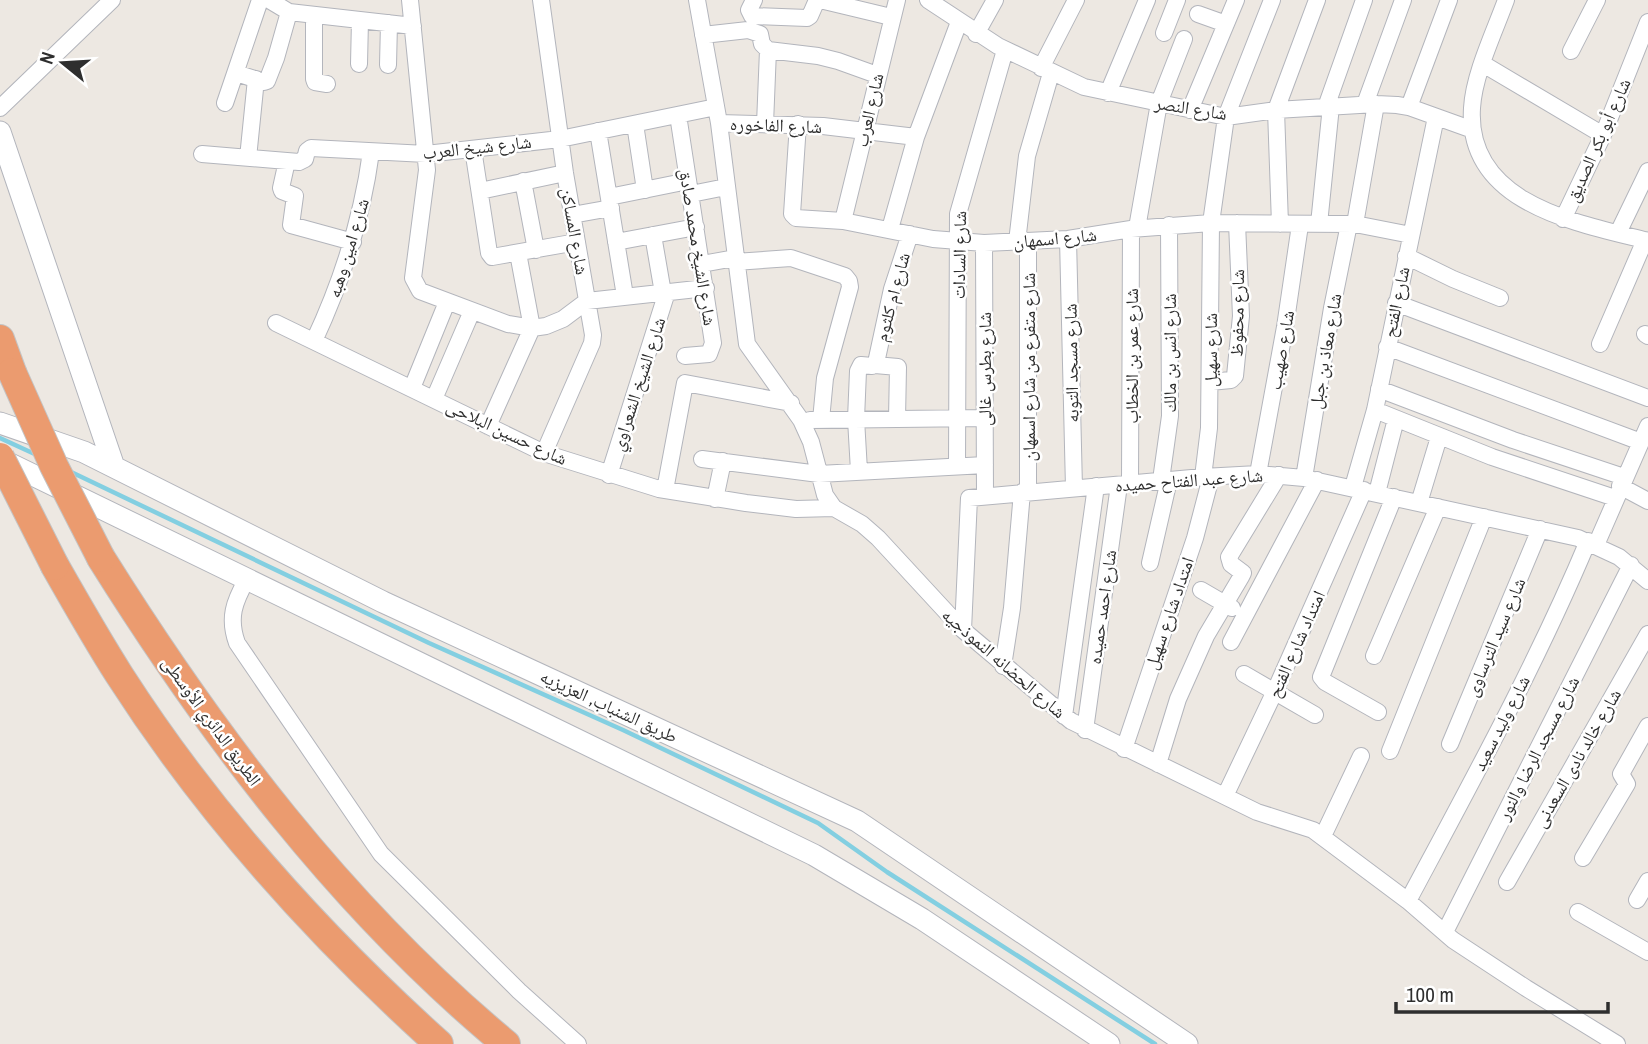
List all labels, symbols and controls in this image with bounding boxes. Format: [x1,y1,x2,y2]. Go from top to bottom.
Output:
north arrow [28,28,98,98]
text: N [33,48,61,67]
street label: شارع العرب [848,71,890,149]
street label: شارع أبو بكر الصديق [1560,74,1636,206]
street label: شارع النصر [1152,90,1229,126]
street label: شارع الفاخوره [730,111,822,139]
street label: شارع شيخ العرب [421,129,533,165]
street label: شارع الشيخ محمد صادق [673,167,723,327]
street label: شارع المساكن [555,185,595,277]
street label: شارع امين وهبه [321,195,375,301]
street label: شارع السادات [946,211,972,299]
street label: شارع اسمهان [1012,222,1098,254]
street label: شارع ام كلثوم [868,250,916,344]
street label: شارع الفتح [1376,264,1416,340]
street label: شارع محفوظ [1224,269,1250,357]
street label: شارع متفرع من شارع اسمهان [1016,273,1041,461]
street label: شارع عمر بن الخطاب [1119,288,1144,424]
street label: شارع معاذ بن جبل [1303,291,1347,411]
street label: شارع انس بن مالك [1157,293,1182,413]
street label: شارع مسجد التوبه [1057,303,1085,423]
street label: شارع صهيب [1262,308,1300,392]
street label: شارع بطرس غالى [972,312,997,426]
street label: شارع سهيل [1198,313,1223,387]
street label: شارع الشيخ الشعراوي [605,314,674,455]
street label: شارع حسين البلاحى [442,393,572,471]
street label: شارع عبد الفتاح حميده [1114,462,1264,498]
street label: شارع احمد حميده [1082,548,1122,666]
street label: امتداد شارع سهيل [1138,553,1200,673]
street label: شارع سيد الترساوى [1459,574,1531,700]
street label: امتداد شارع الفتح [1261,586,1331,702]
street label: شارع الحضانه النموذجيه [937,602,1071,724]
street label: الطريق الدائري الأوسطى [154,651,268,792]
street label: طريق الشنباب, العزيزيه [536,663,682,749]
street label: شارع وليد سعيد [1466,671,1536,775]
street label: شارع مسجد الرضا والنور [1490,672,1585,825]
street label: شارع خالد نادى السعدنى [1527,684,1627,832]
scale bar [1396,970,1608,1014]
text: 100 m [1406,980,1454,1009]

